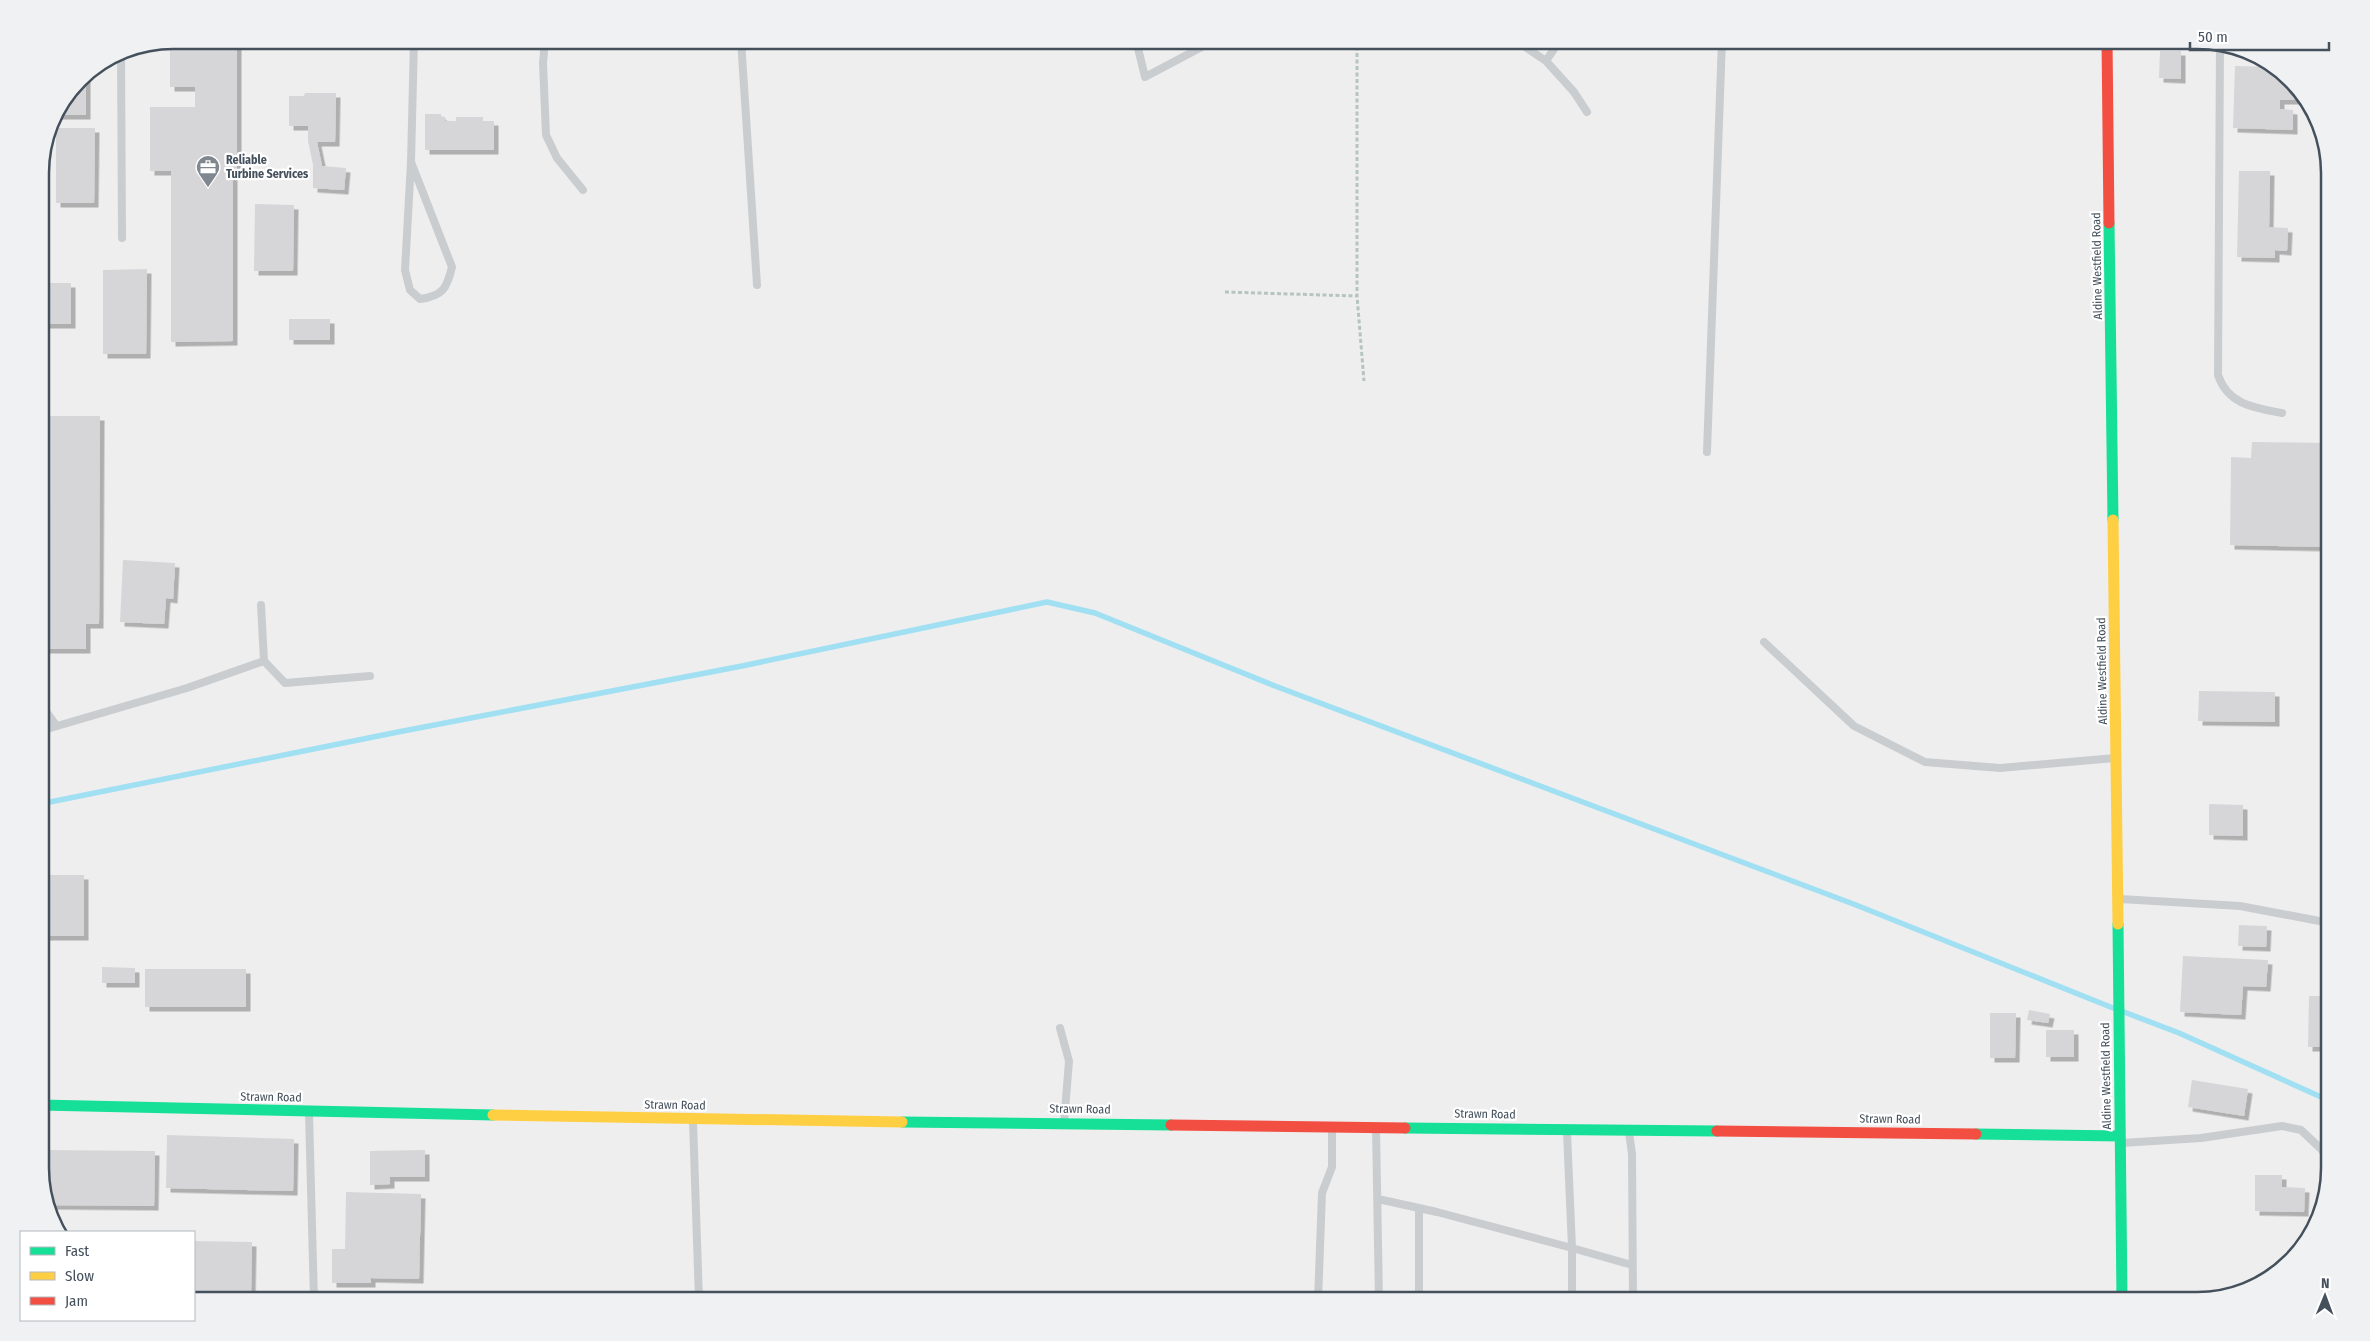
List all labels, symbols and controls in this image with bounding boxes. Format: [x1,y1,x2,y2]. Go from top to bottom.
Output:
scale bar [2190,20,2329,52]
text: 50 m [2198,28,2228,46]
place label: Reliable Turbine Services [226,153,309,181]
office icon: Reliable Turbine Services [195,154,221,188]
street label: Aldine Westfield Road [2089,212,2105,320]
street label: Aldine Westfield Road [2094,617,2110,725]
street label: Aldine Westfield Road [2098,1022,2114,1130]
street label: Strawn Road [240,1089,302,1105]
street label: Strawn Road [644,1097,706,1113]
street label: Strawn Road [1049,1101,1111,1117]
street label: Strawn Road [1454,1106,1516,1122]
street label: Strawn Road [1859,1111,1921,1127]
legend [20,1231,195,1321]
text: Fast [65,1242,89,1260]
text: Slow [65,1267,94,1285]
north arrow [2300,1271,2350,1321]
text: N [2321,1275,2330,1292]
text: Jam [65,1292,88,1310]

